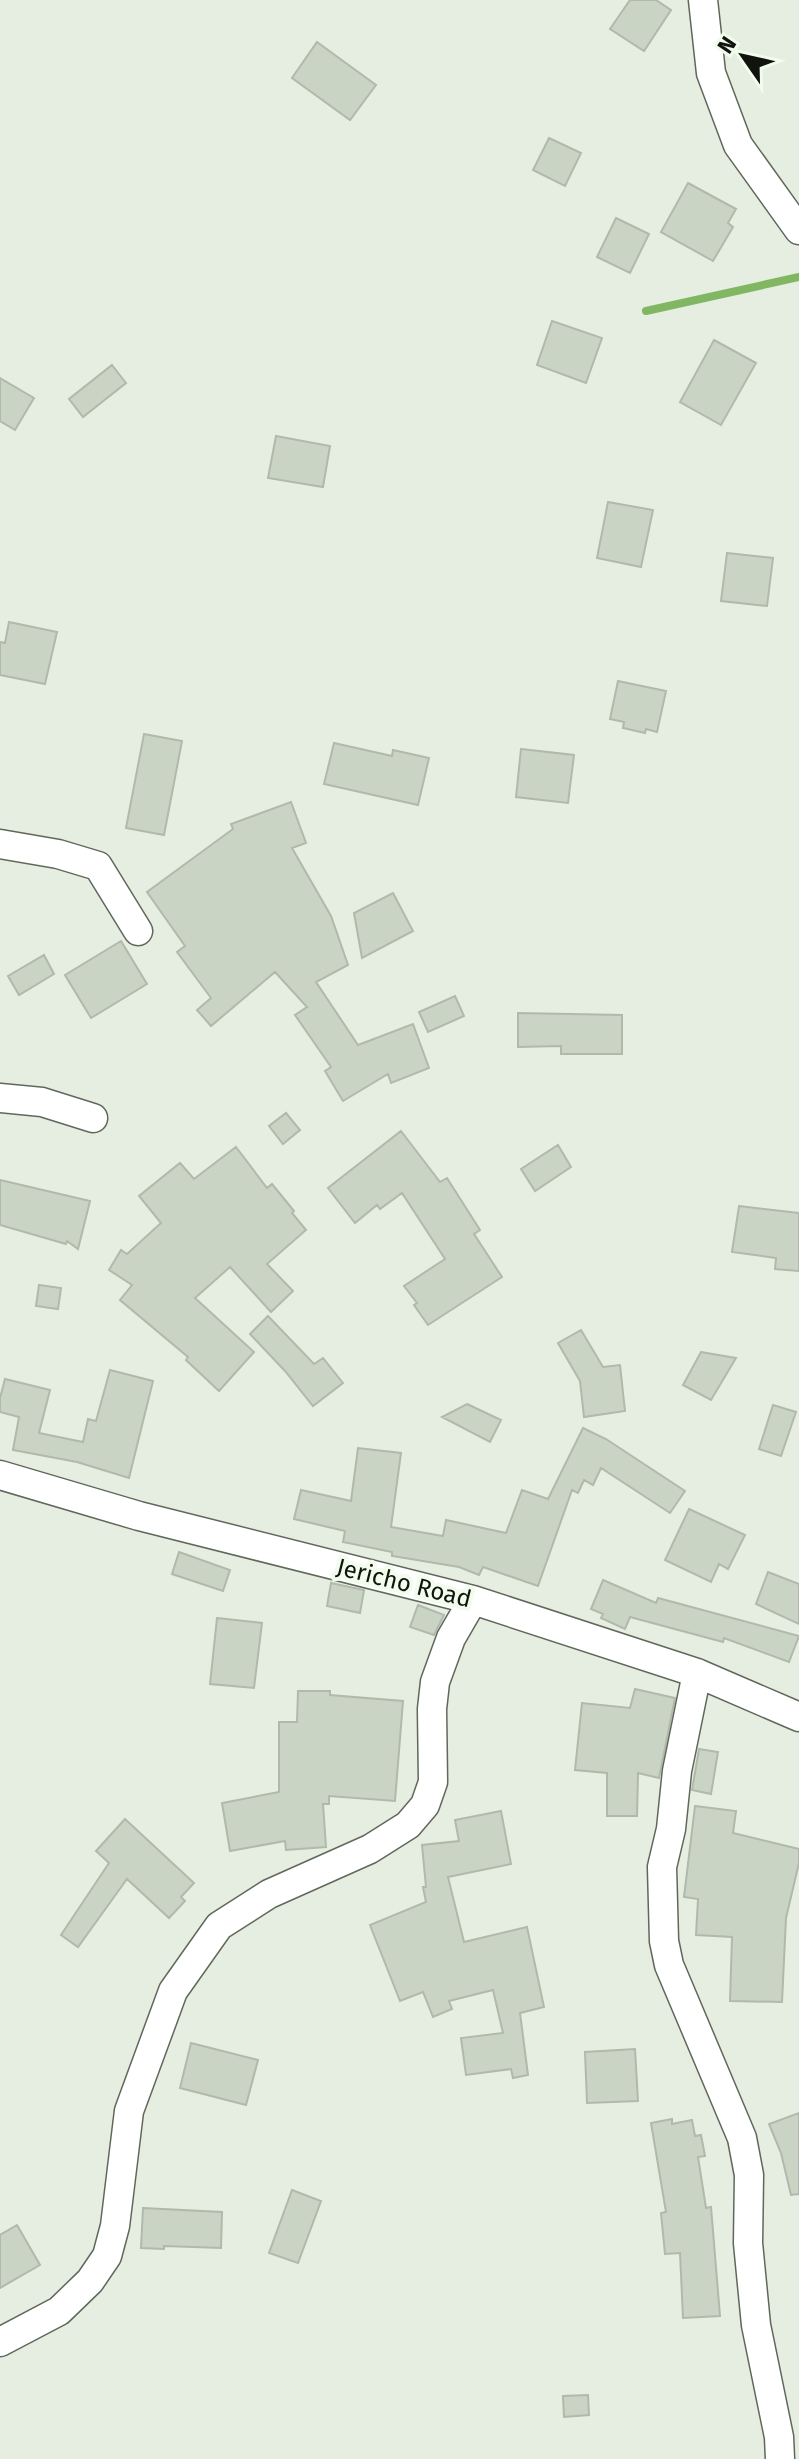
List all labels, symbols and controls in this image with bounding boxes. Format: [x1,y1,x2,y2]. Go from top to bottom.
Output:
north arrow [703,16,783,96]
text: N [712,31,742,59]
street label: Jericho Road [334,1553,474,1613]

